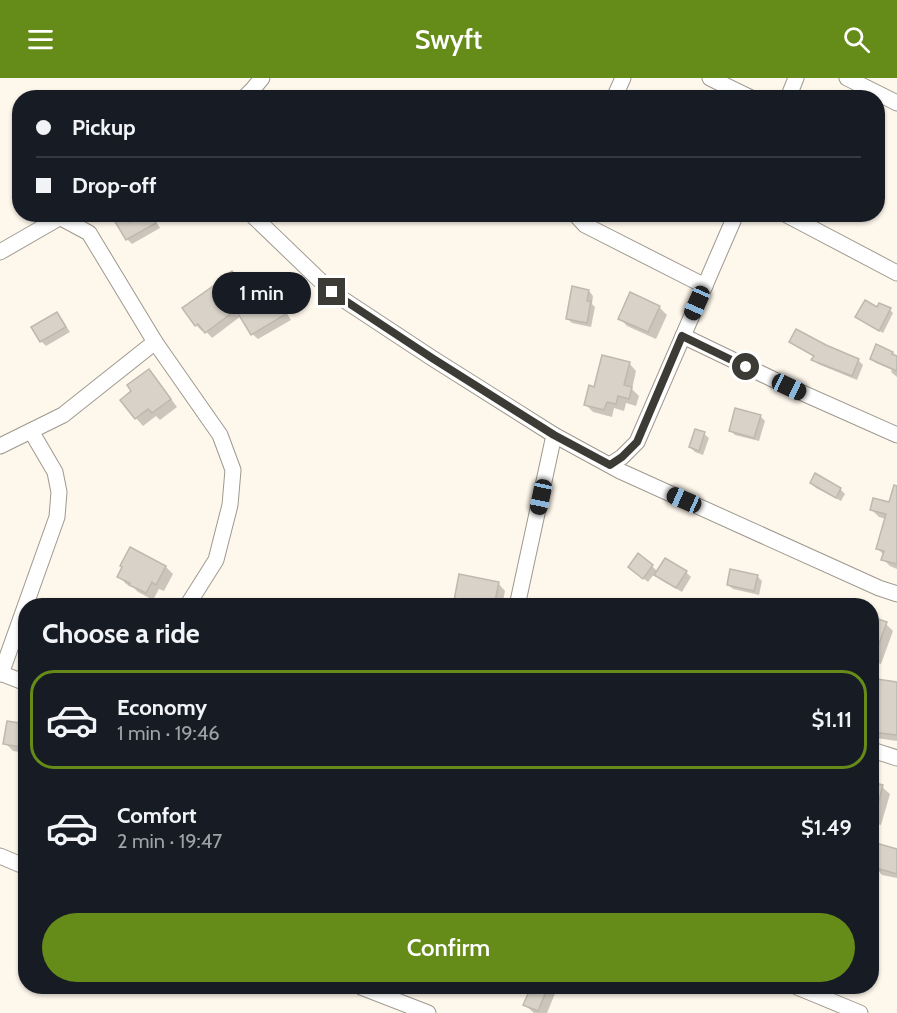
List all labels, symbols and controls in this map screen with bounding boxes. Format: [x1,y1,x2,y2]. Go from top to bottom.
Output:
icon: menu [24,23,57,56]
text: Swyft [415,23,482,56]
icon: search [840,23,873,56]
text: Pickup [72,114,136,141]
text: Drop-off [72,172,156,199]
callout: 1 min [212,271,311,313]
route end [318,278,345,305]
text: 1 min [239,281,284,305]
car [681,283,713,323]
route start [732,353,759,380]
car [769,371,809,403]
car [528,478,554,516]
car [664,484,704,516]
text: Choose a ride [42,617,200,650]
icon: car [45,693,99,747]
text: Economy [117,694,207,721]
text: $1.11 [811,706,852,733]
text: 1 min · 19:46 [117,721,220,745]
icon: car [45,801,99,855]
text: Comfort [117,802,196,829]
text: $1.49 [801,814,852,841]
text: 2 min · 19:47 [117,829,222,853]
button: Confirm [42,913,855,982]

